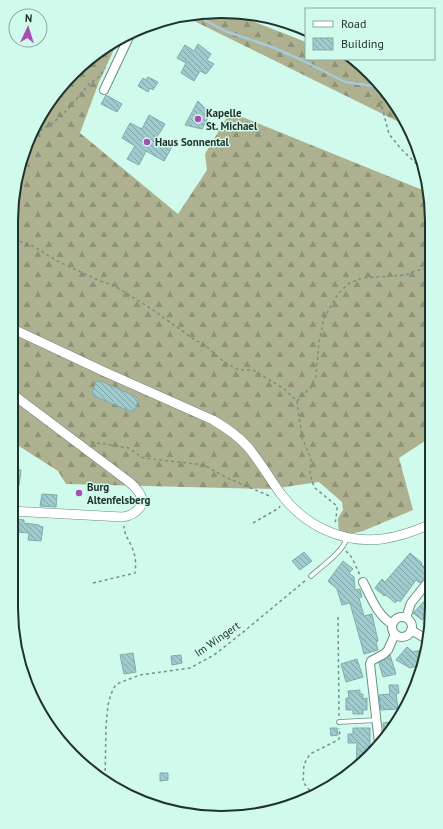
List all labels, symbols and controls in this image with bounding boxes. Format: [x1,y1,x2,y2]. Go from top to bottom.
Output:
north arrow [8,8,48,48]
legend [305,8,435,60]
text: N [25,11,33,25]
text: Road [341,16,366,31]
text: Building [341,36,384,51]
place label: Kapelle St. Michael [206,106,258,133]
marker: Kapelle St. Michael [193,114,203,124]
place label: Haus Sonnental [155,135,230,149]
marker: Haus Sonnental [142,137,152,147]
place label: Burg Altenfelsberg [87,480,151,507]
marker: Burg Altenfelsberg [74,488,84,498]
street label: Im Wingert [192,618,243,660]

